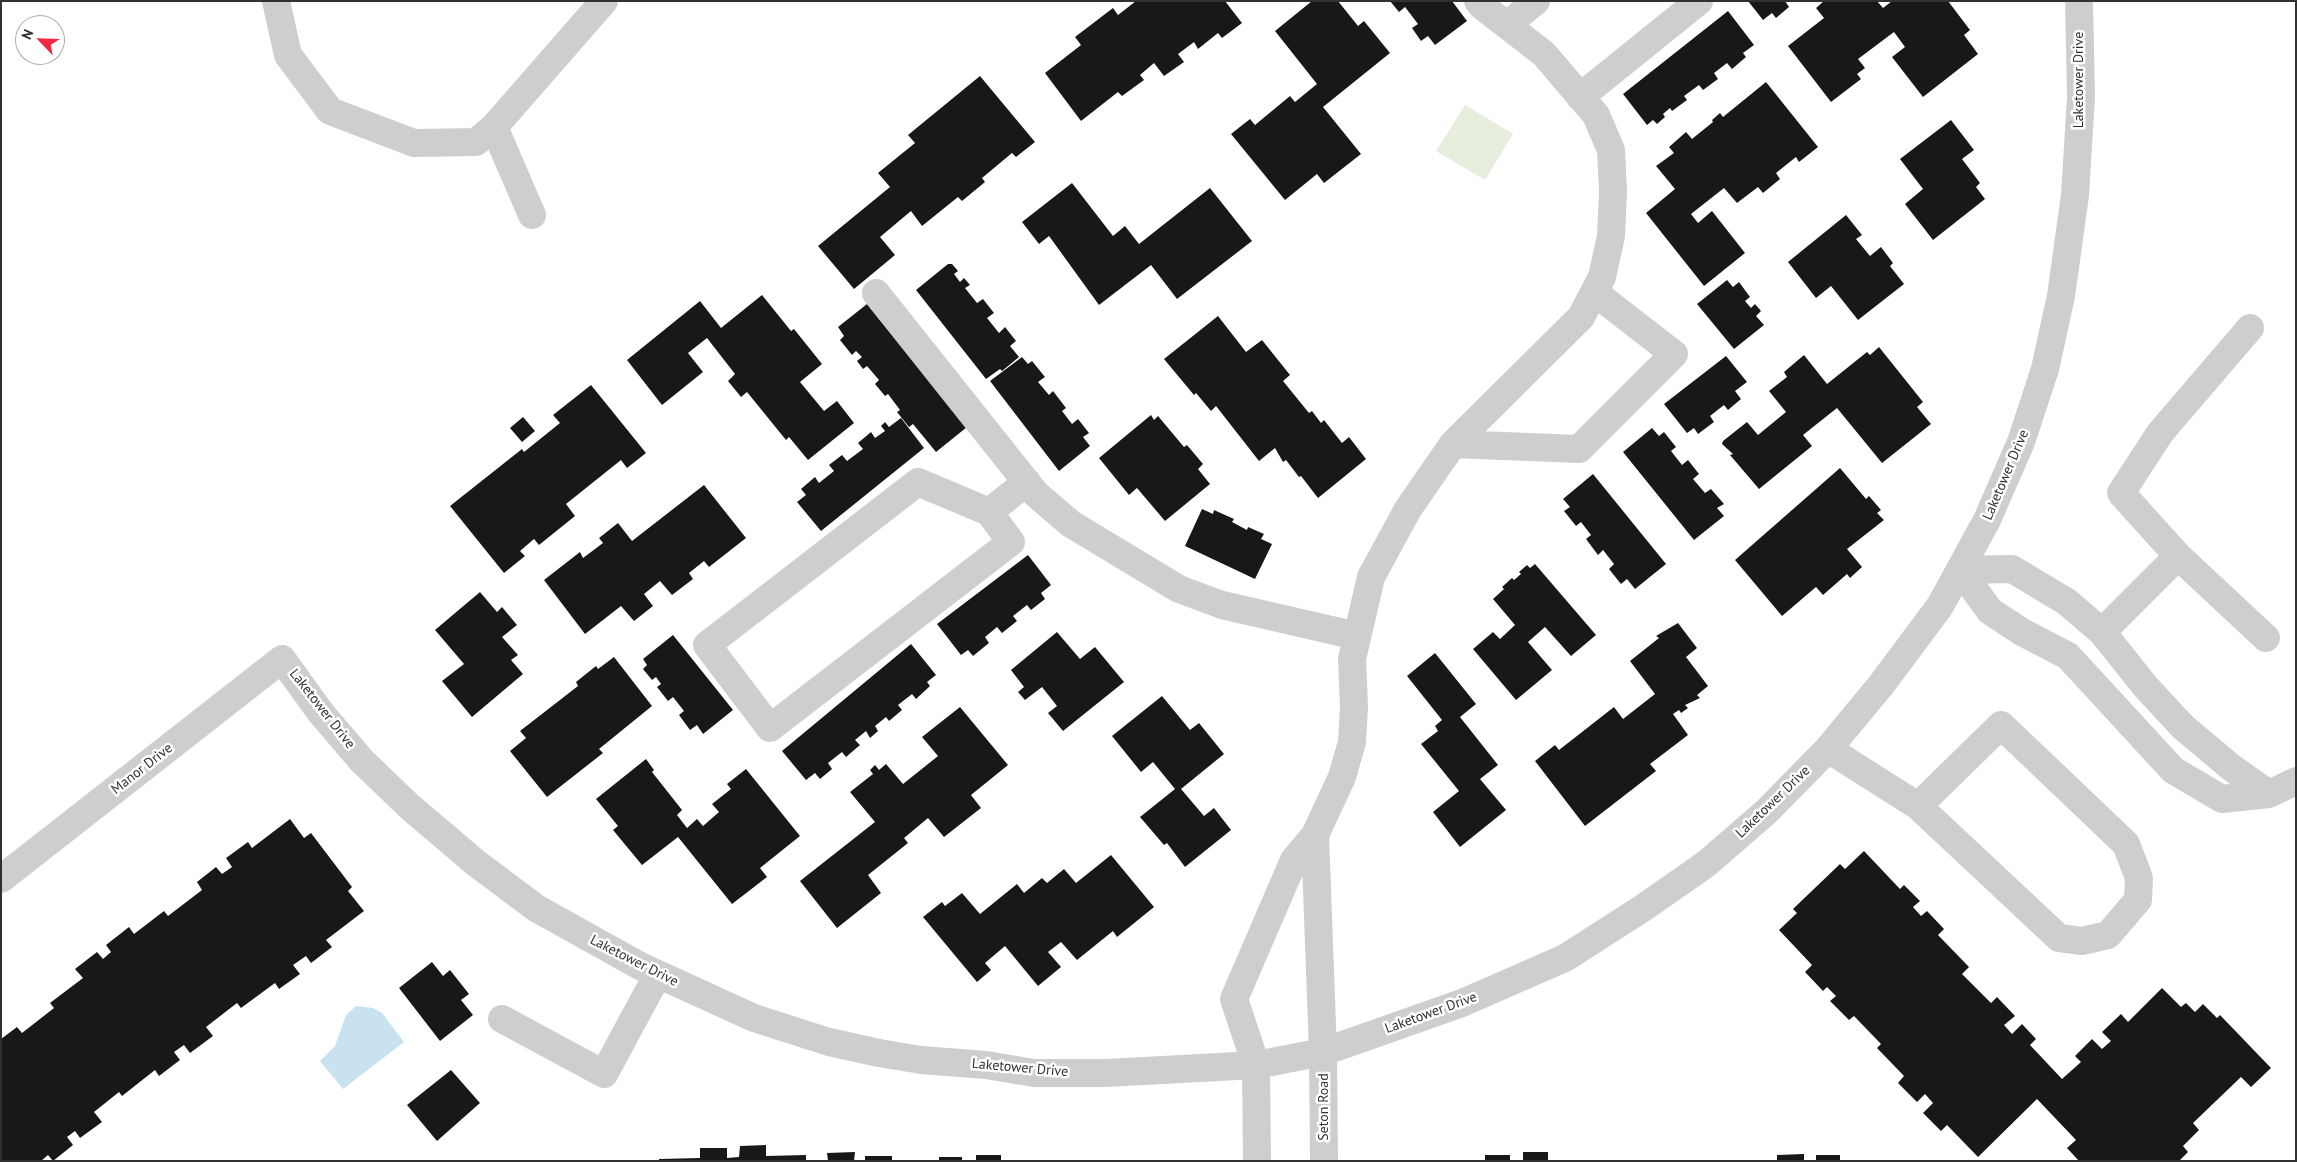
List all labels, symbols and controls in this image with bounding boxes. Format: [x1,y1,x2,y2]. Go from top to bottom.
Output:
north arrow [15,15,65,65]
text: N [17,26,37,42]
street label: Laketower Drive [2071,32,2087,128]
street label: Laketower Drive [1979,427,2033,523]
street label: Laketower Drive [286,666,358,752]
street label: Manor Drive [108,740,176,798]
street label: Laketower Drive [1732,762,1814,842]
street label: Laketower Drive [587,932,681,990]
street label: Laketower Drive [1383,989,1479,1037]
street label: Laketower Drive [971,1055,1069,1081]
street label: Seton Road [1316,1073,1332,1141]

